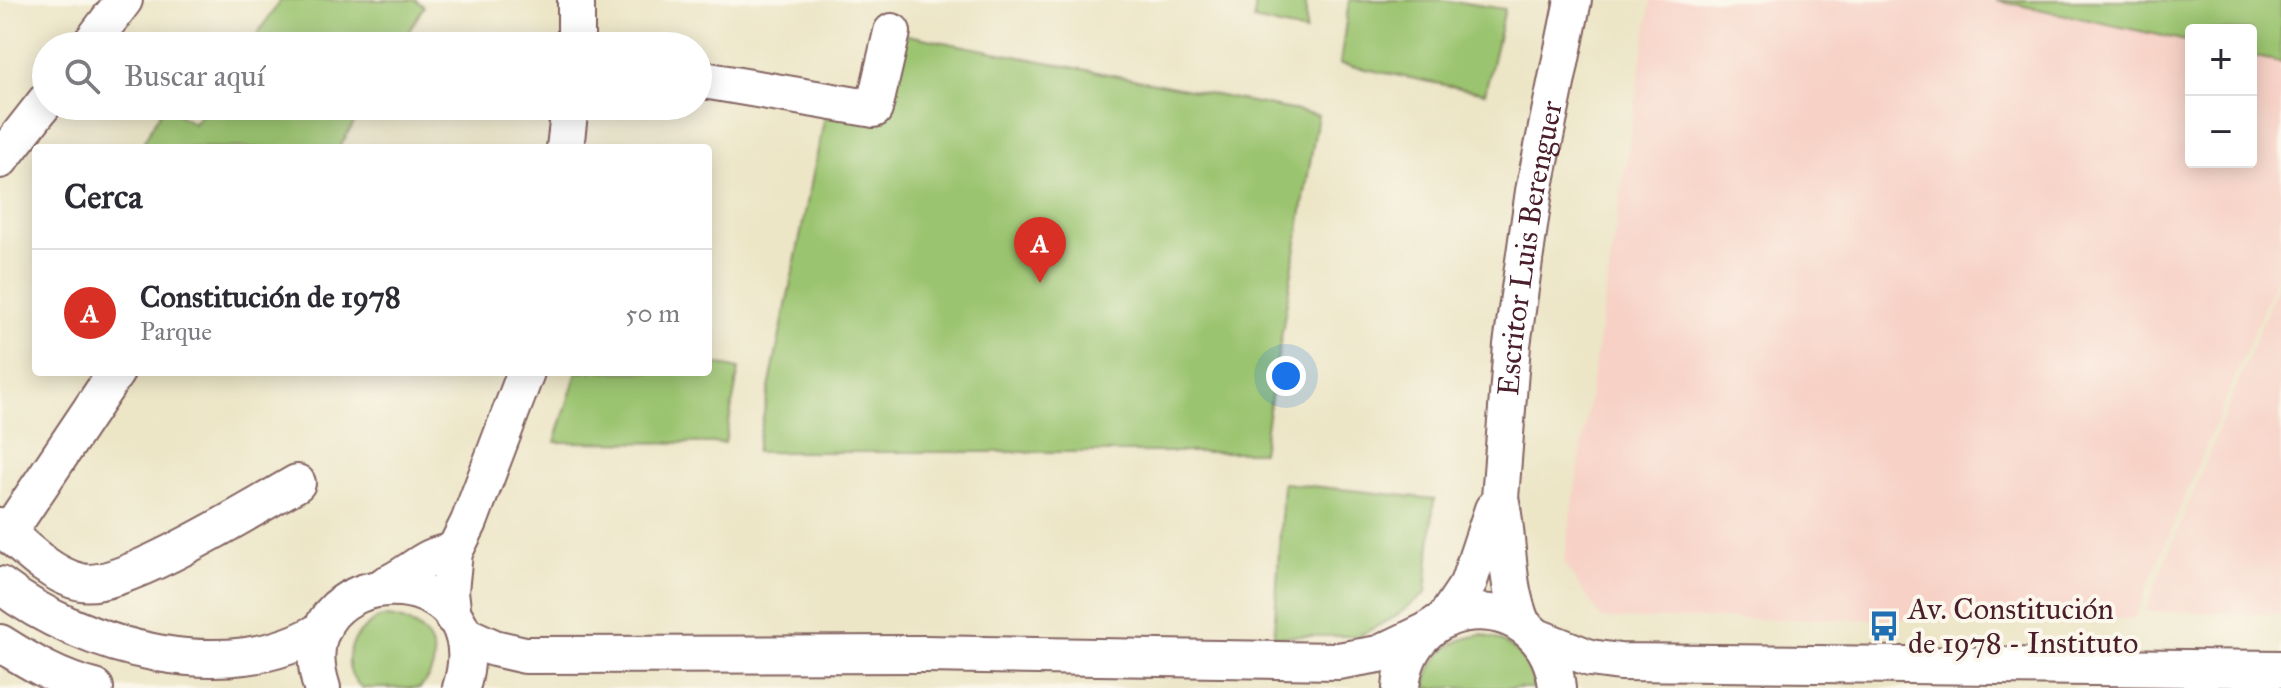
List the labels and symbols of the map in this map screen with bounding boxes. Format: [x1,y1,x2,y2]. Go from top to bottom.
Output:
street label: Escritor Luis Berenguer [1490,97,1570,397]
pin: A [1014,217,1066,283]
your location [1266,356,1306,396]
place label: Av. Constitución de 1978 - Instituto [1906,591,2138,662]
bus stop icon: Av. Constitución de 1978 - Instituto [1867,609,1901,643]

